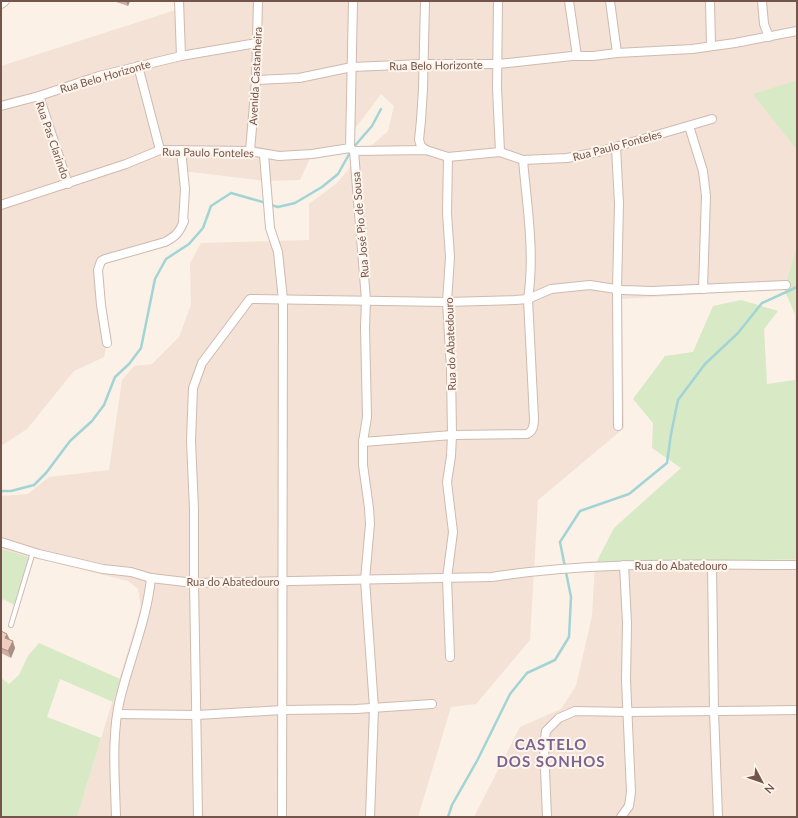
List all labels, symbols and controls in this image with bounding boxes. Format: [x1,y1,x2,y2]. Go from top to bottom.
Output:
street label: Avenida Castanheira [246,26,264,126]
street label: Rua Belo Horizonte [58,57,152,95]
street label: Rua Belo Horizonte [389,58,483,72]
street label: Rua Pas Clarindo [34,100,72,180]
street label: Rua Paulo Fonteles [571,127,663,163]
street label: Rua Paulo Fonteles [162,145,254,159]
street label: Rua José Pio de Sousa [349,171,371,279]
street label: Rua do Abatedouro [442,297,458,391]
street label: Rua do Abatedouro [634,559,728,572]
street label: Rua do Abatedouro [186,575,280,588]
district label: CASTELO DOS SONHOS [496,735,606,770]
north arrow [742,762,782,802]
text: N [762,781,778,796]

